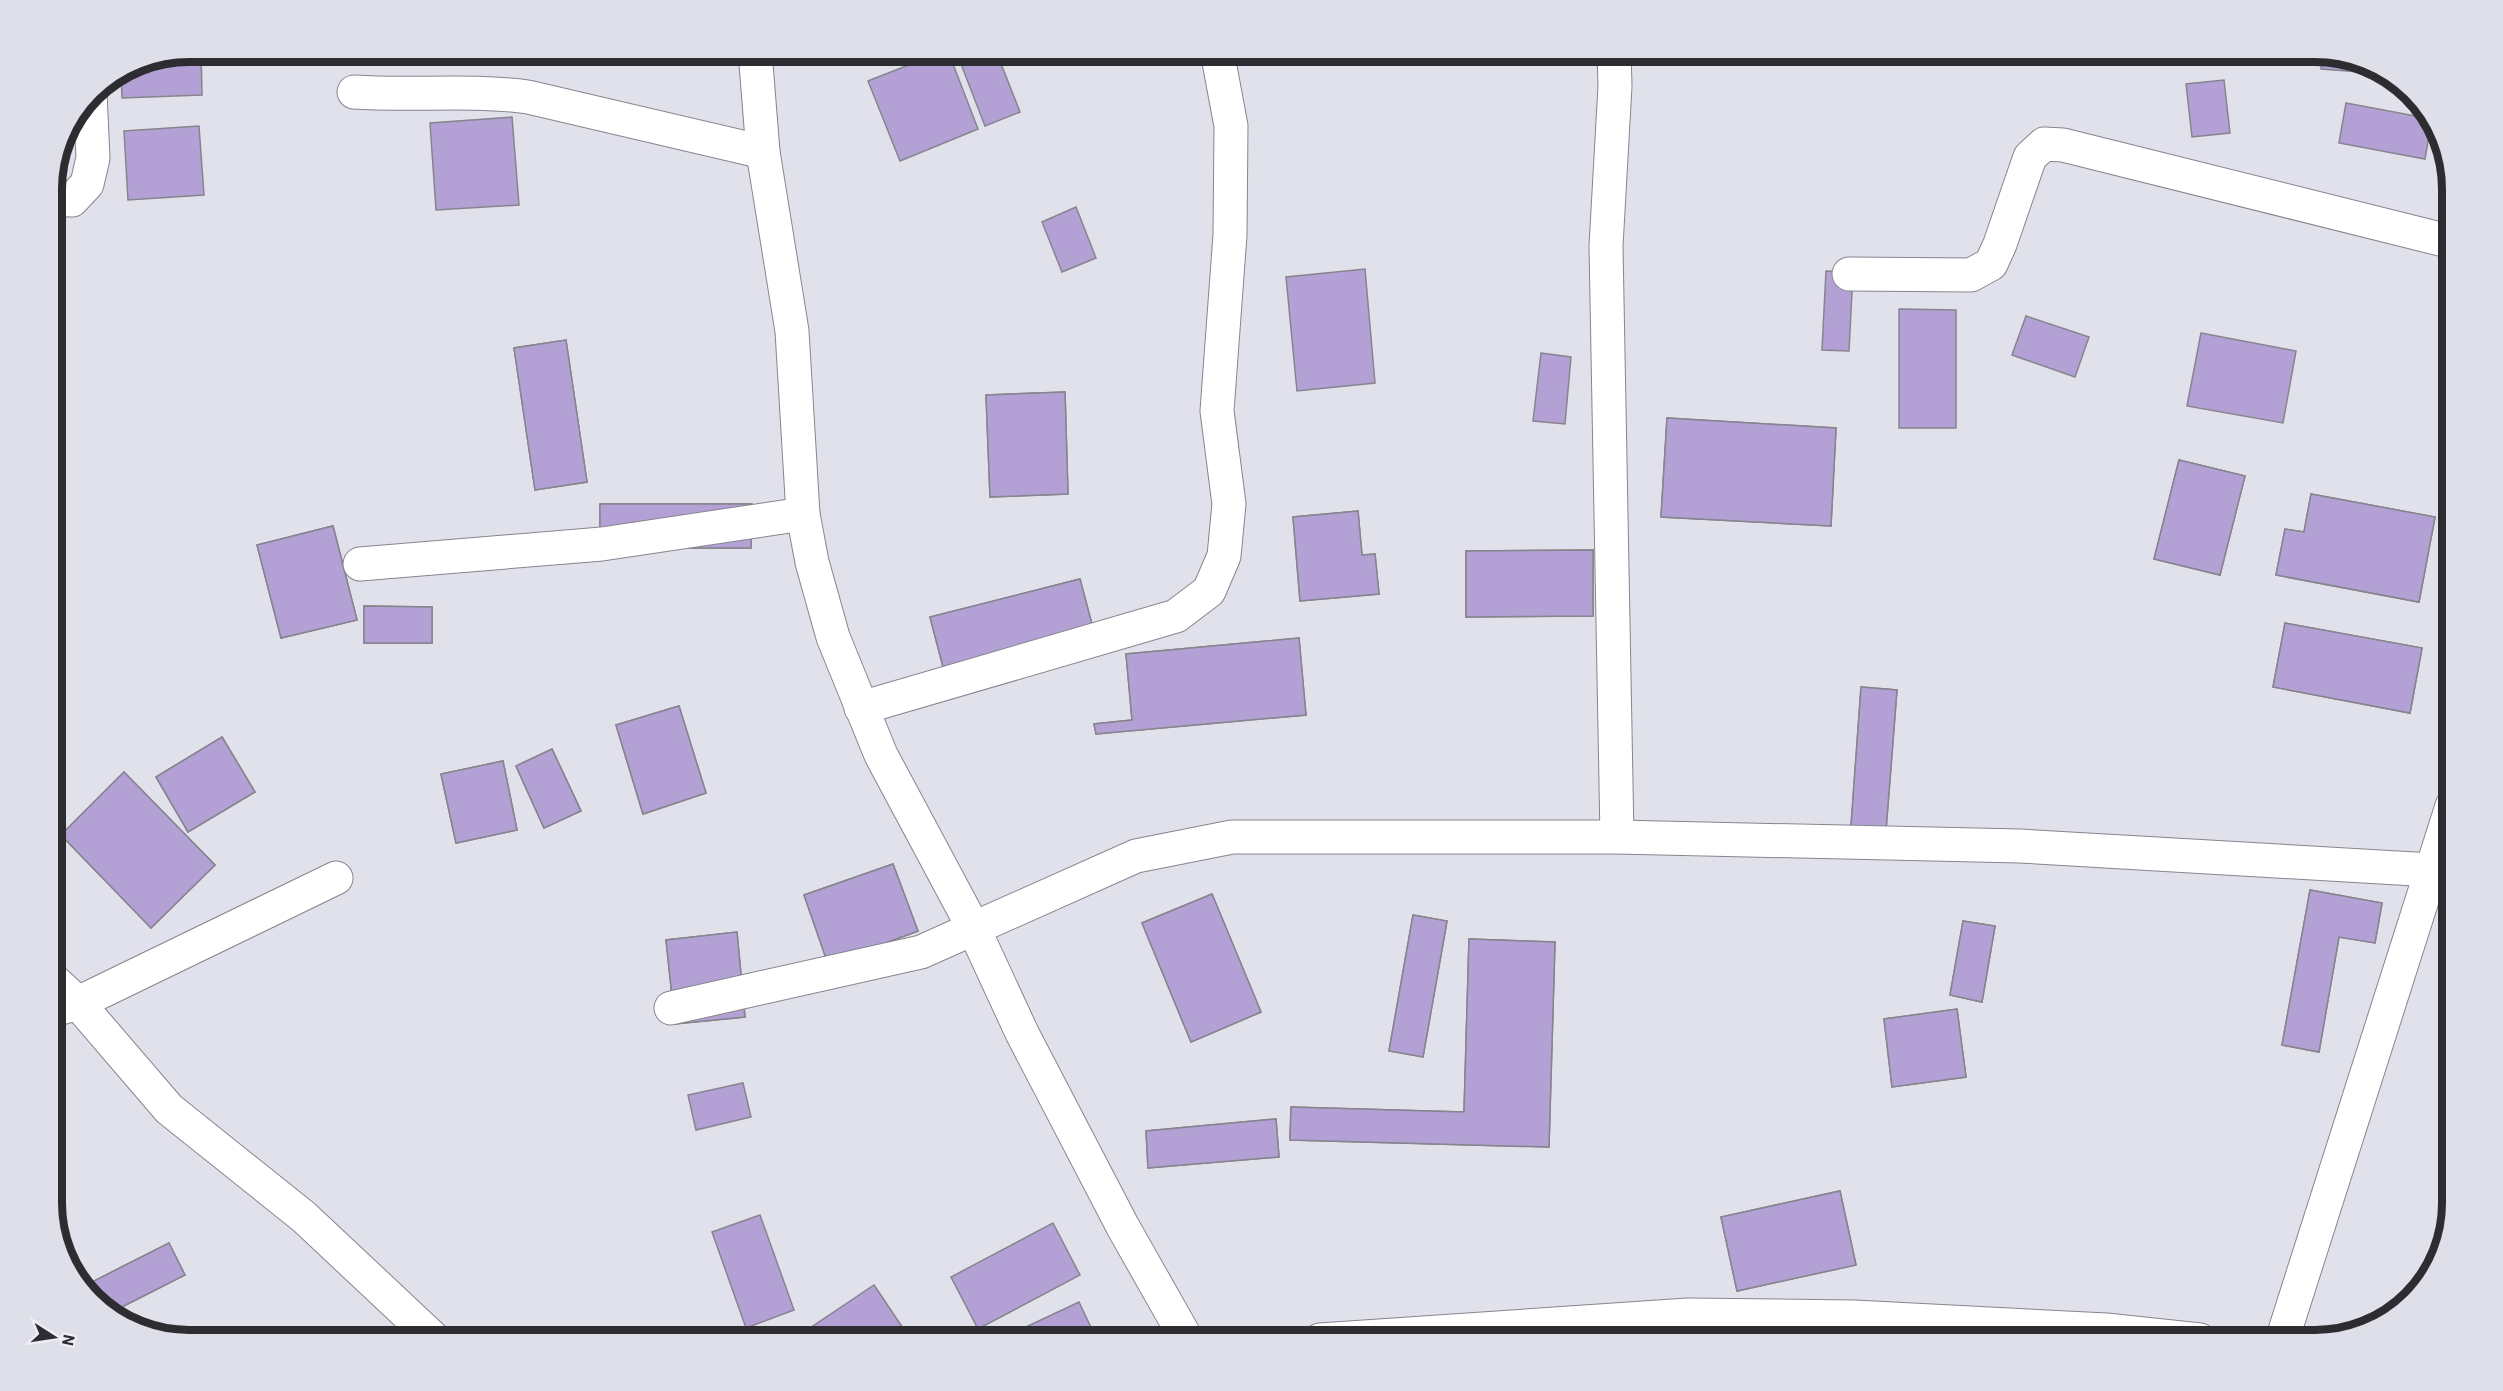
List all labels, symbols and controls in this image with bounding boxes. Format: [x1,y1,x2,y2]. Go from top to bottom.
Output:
north arrow [24,1307,84,1367]
text: N [59,1333,80,1347]

